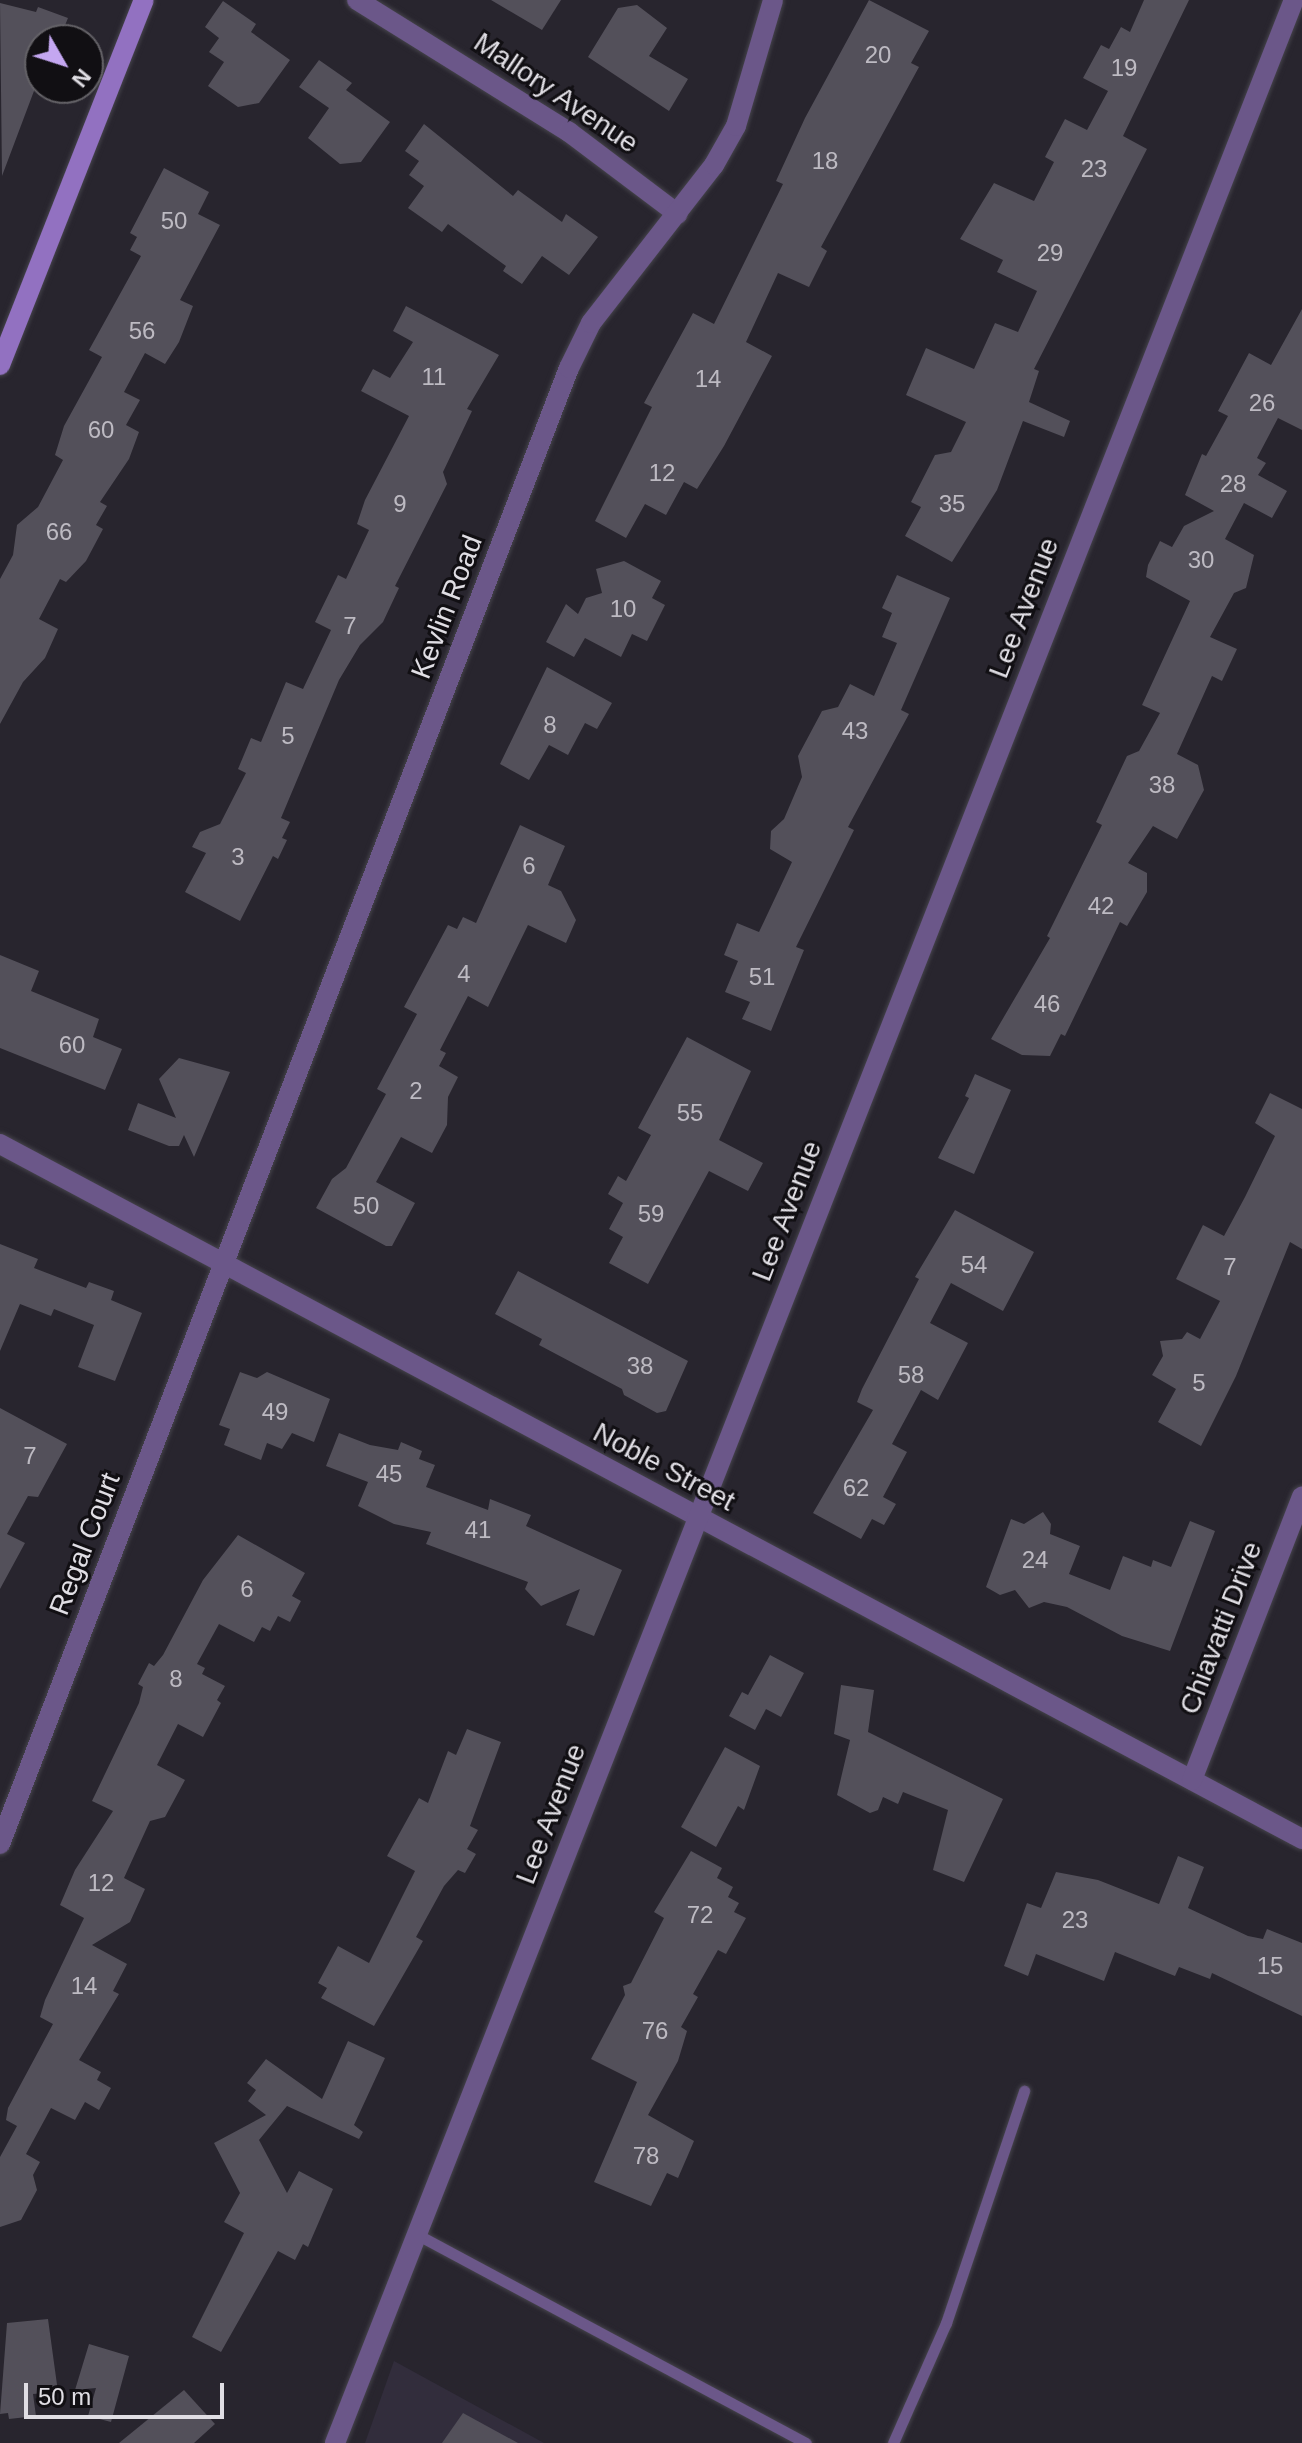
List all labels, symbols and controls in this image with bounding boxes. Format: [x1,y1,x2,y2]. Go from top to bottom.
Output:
north arrow [24,24,104,104]
street label: Mallory Avenue [467,25,645,161]
house number: 20 [865,41,891,69]
house number: 19 [1111,54,1137,82]
text: N [67,64,96,92]
house number: 18 [812,147,838,175]
house number: 23 [1081,155,1107,183]
house number: 50 [161,207,187,235]
house number: 29 [1037,239,1063,267]
house number: 56 [129,317,155,345]
house number: 11 [422,363,446,391]
house number: 14 [695,365,721,393]
house number: 26 [1249,389,1275,417]
house number: 60 [88,416,114,444]
house number: 12 [649,459,675,487]
house number: 28 [1220,470,1246,498]
house number: 9 [393,490,407,518]
house number: 35 [939,490,965,518]
house number: 66 [46,518,72,546]
street label: Kevlin Road [404,531,490,683]
street label: Lee Avenue [982,532,1066,684]
house number: 30 [1188,546,1214,574]
house number: 10 [610,595,636,623]
house number: 7 [343,612,357,640]
house number: 8 [543,711,557,739]
house number: 43 [842,717,868,745]
house number: 5 [281,722,295,750]
house number: 38 [1149,771,1175,799]
house number: 3 [231,843,245,871]
house number: 6 [522,852,536,880]
house number: 42 [1088,892,1114,920]
house number: 4 [457,960,471,988]
house number: 51 [749,963,775,991]
house number: 46 [1034,990,1060,1018]
house number: 60 [59,1031,85,1059]
house number: 2 [409,1077,423,1105]
house number: 55 [677,1099,703,1127]
street label: Lee Avenue [745,1135,829,1287]
house number: 50 [353,1192,379,1220]
house number: 59 [638,1200,664,1228]
house number: 54 [961,1251,987,1279]
house number: 7 [1223,1253,1237,1281]
house number: 38 [627,1352,653,1380]
house number: 58 [898,1361,924,1389]
house number: 5 [1192,1369,1206,1397]
house number: 49 [262,1398,288,1426]
street label: Noble Street [587,1416,741,1518]
house number: 7 [23,1442,37,1470]
house number: 45 [376,1460,402,1488]
street label: Regal Court [43,1468,127,1620]
house number: 62 [843,1474,869,1502]
house number: 41 [465,1516,491,1544]
street label: Chiavatti Drive [1173,1537,1269,1719]
house number: 24 [1022,1546,1048,1574]
house number: 6 [240,1575,254,1603]
house number: 8 [169,1665,183,1693]
street label: Lee Avenue [509,1738,593,1890]
house number: 12 [88,1869,114,1897]
house number: 72 [687,1901,713,1929]
house number: 23 [1062,1906,1088,1934]
house number: 15 [1257,1952,1283,1980]
house number: 14 [71,1972,97,2000]
house number: 76 [642,2017,668,2045]
house number: 78 [633,2142,659,2170]
scale bar [28,2367,228,2417]
text: 50 m [38,2383,91,2410]

